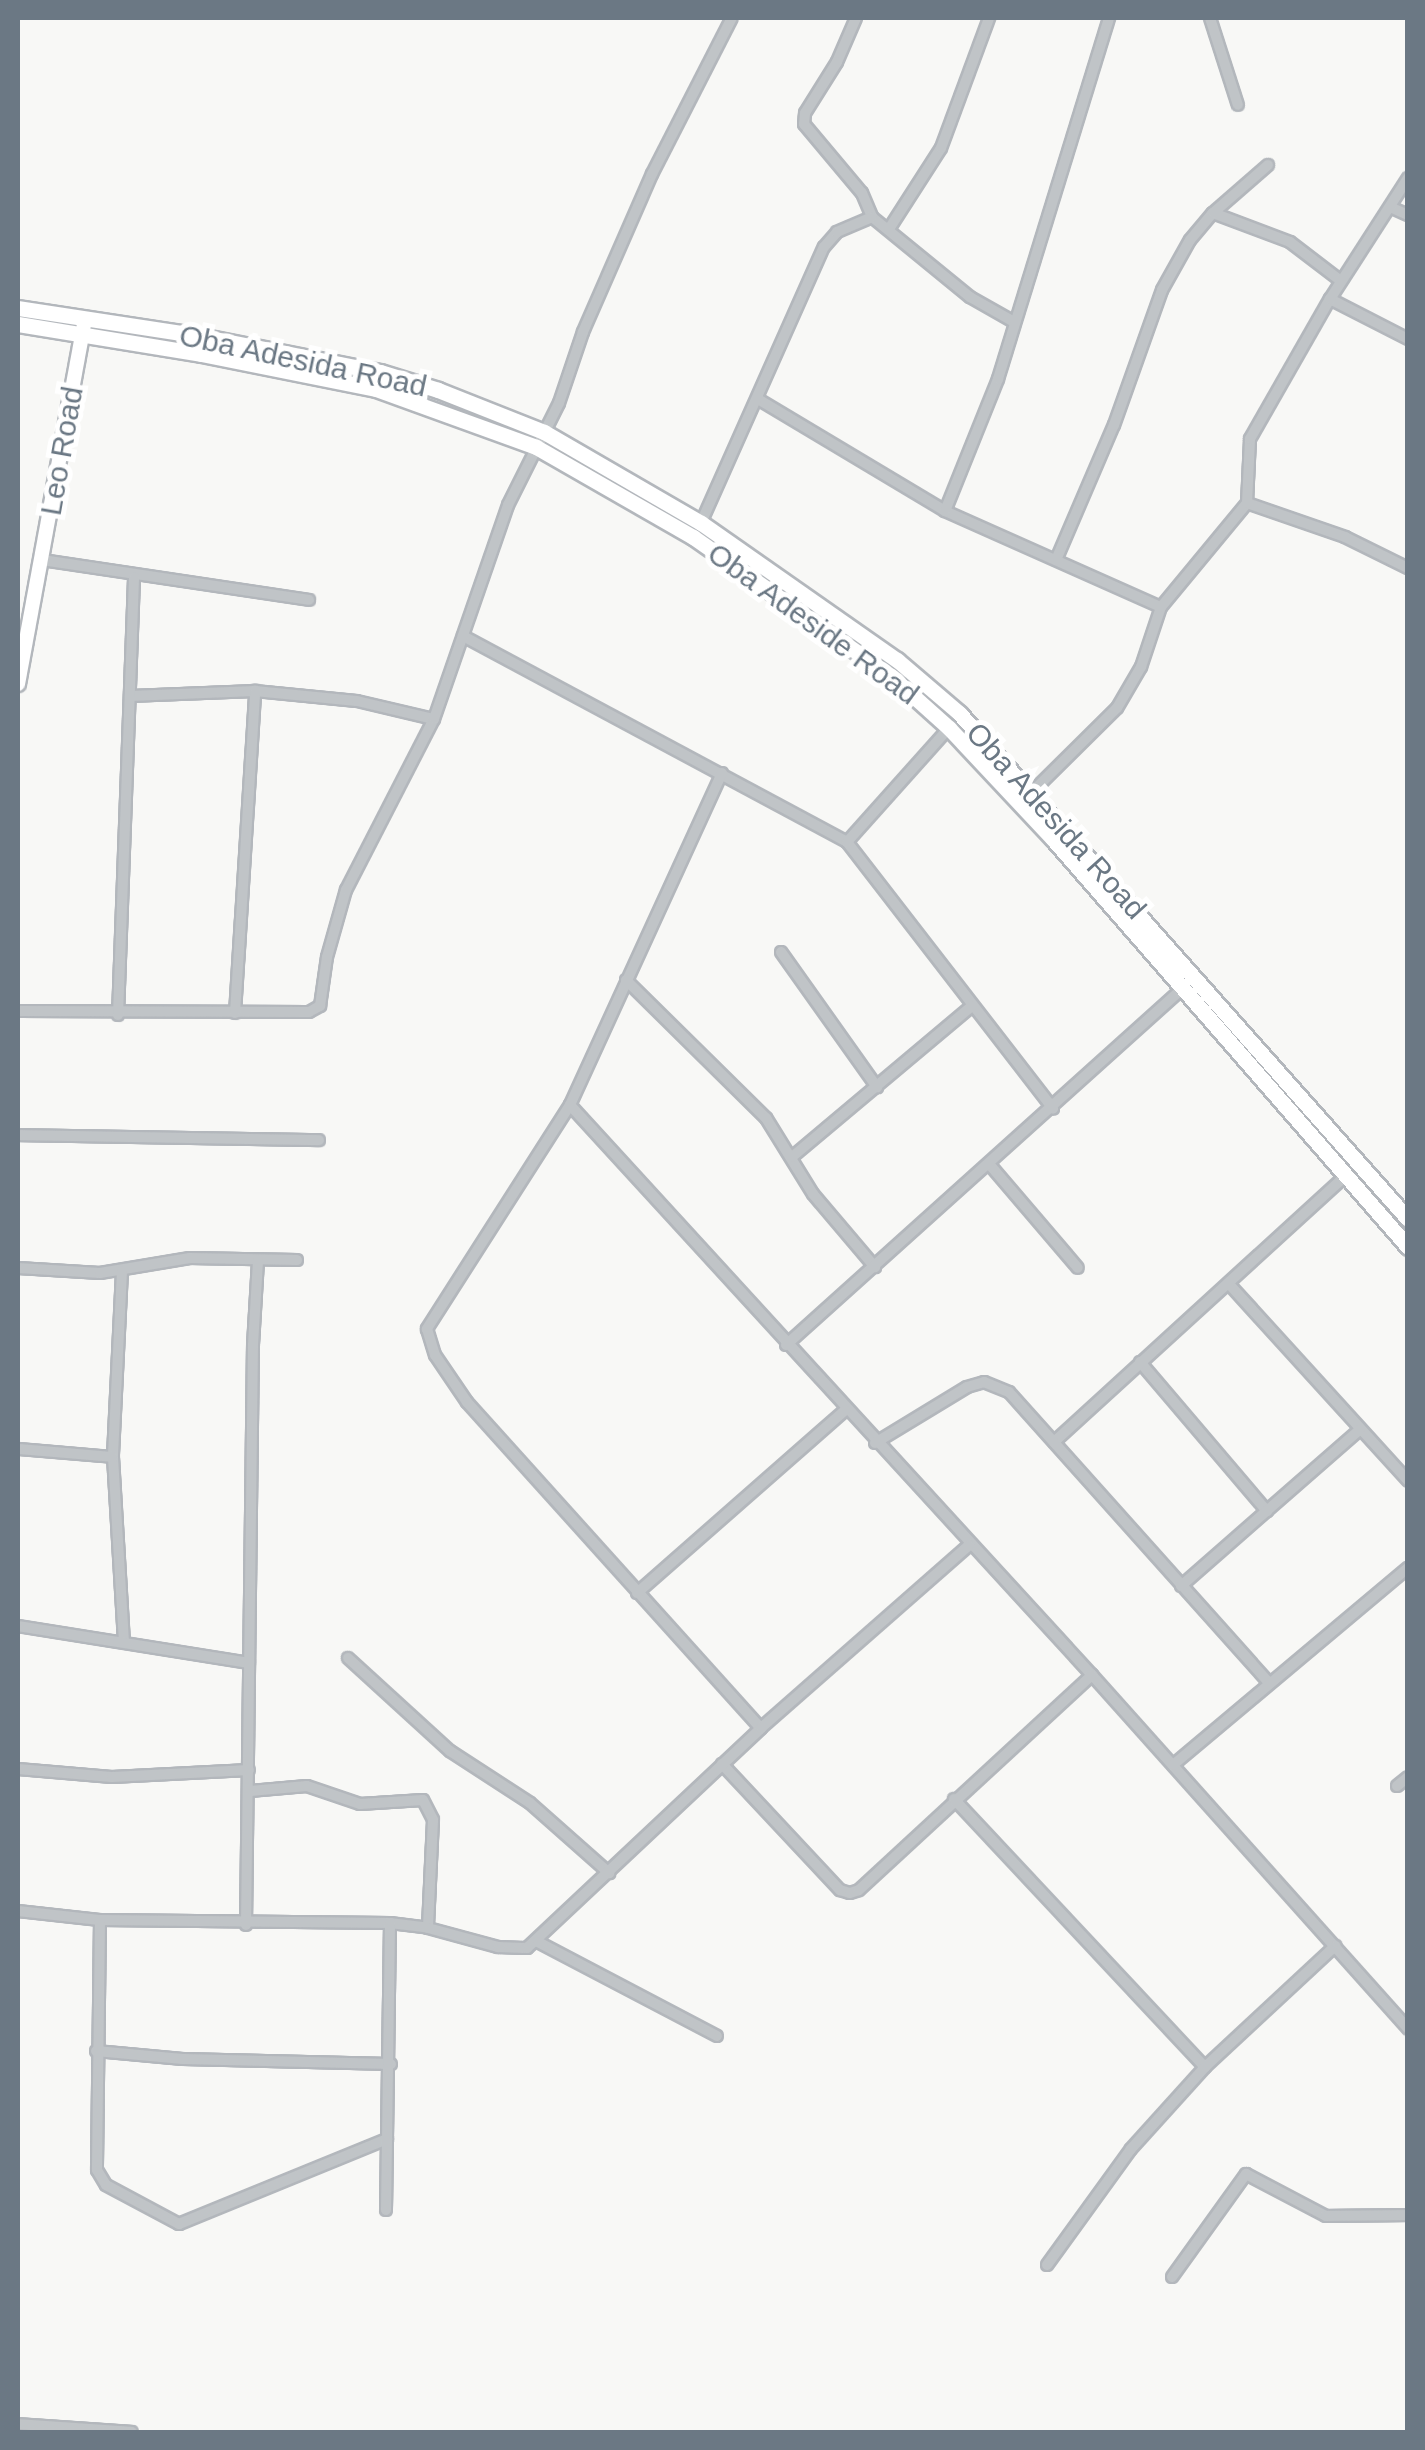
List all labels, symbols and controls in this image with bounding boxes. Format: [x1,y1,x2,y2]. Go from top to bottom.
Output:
street label: Oba Adesida Road [175,317,431,405]
street label: Leo Road [33,384,91,518]
street label: Oba Adeside Road [700,535,926,713]
street label: Oba Adesida Road [958,715,1154,927]

